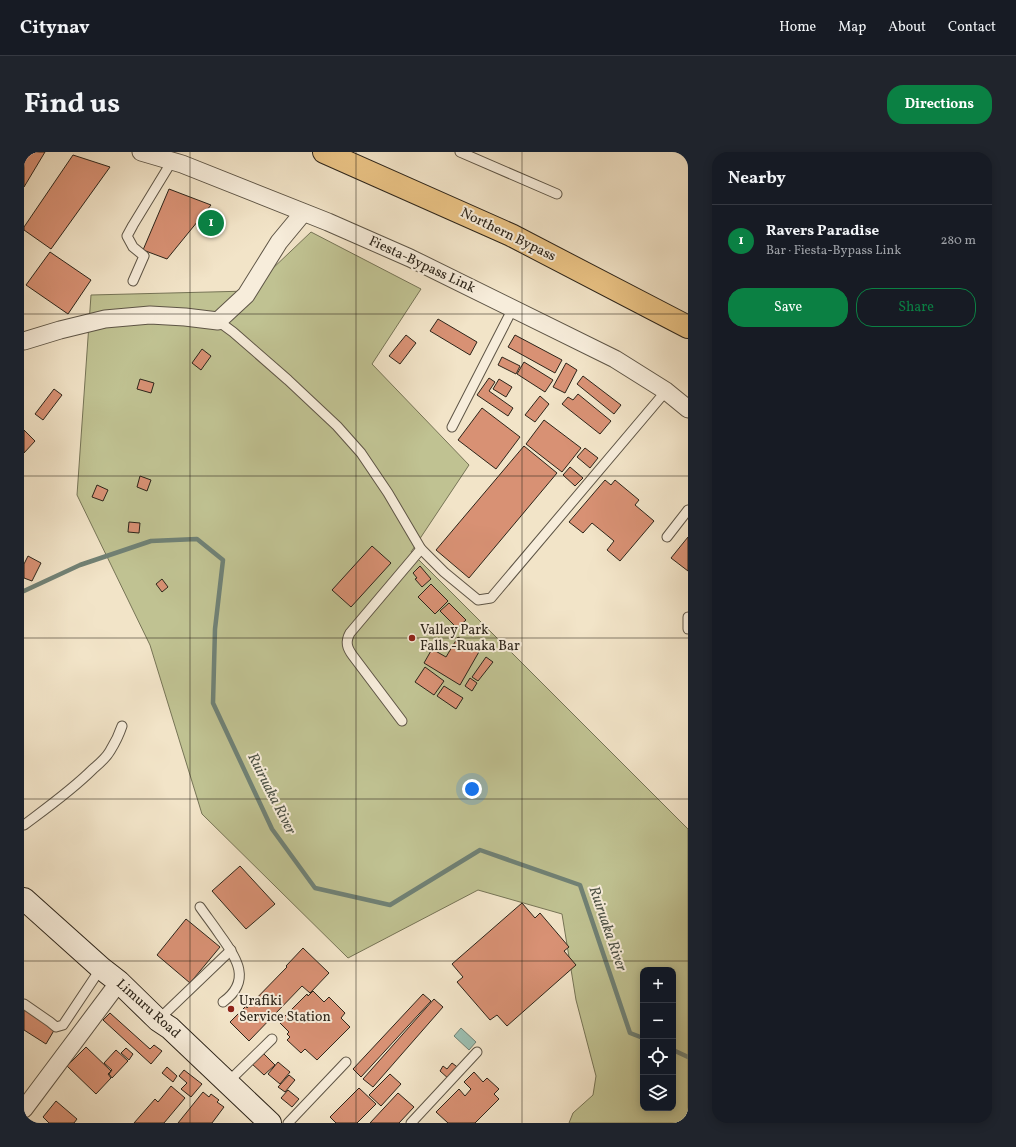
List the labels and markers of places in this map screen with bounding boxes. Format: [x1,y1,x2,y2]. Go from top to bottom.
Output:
pin: 1 [198,208,224,238]
place label: Valley Park Falls -Ruaka Bar [420,621,520,656]
marker: Valley Park Falls -Ruaka Bar [407,633,417,643]
place label: Urafiki Service Station [239,992,331,1027]
marker: Urafiki Service Station [226,1004,236,1014]

